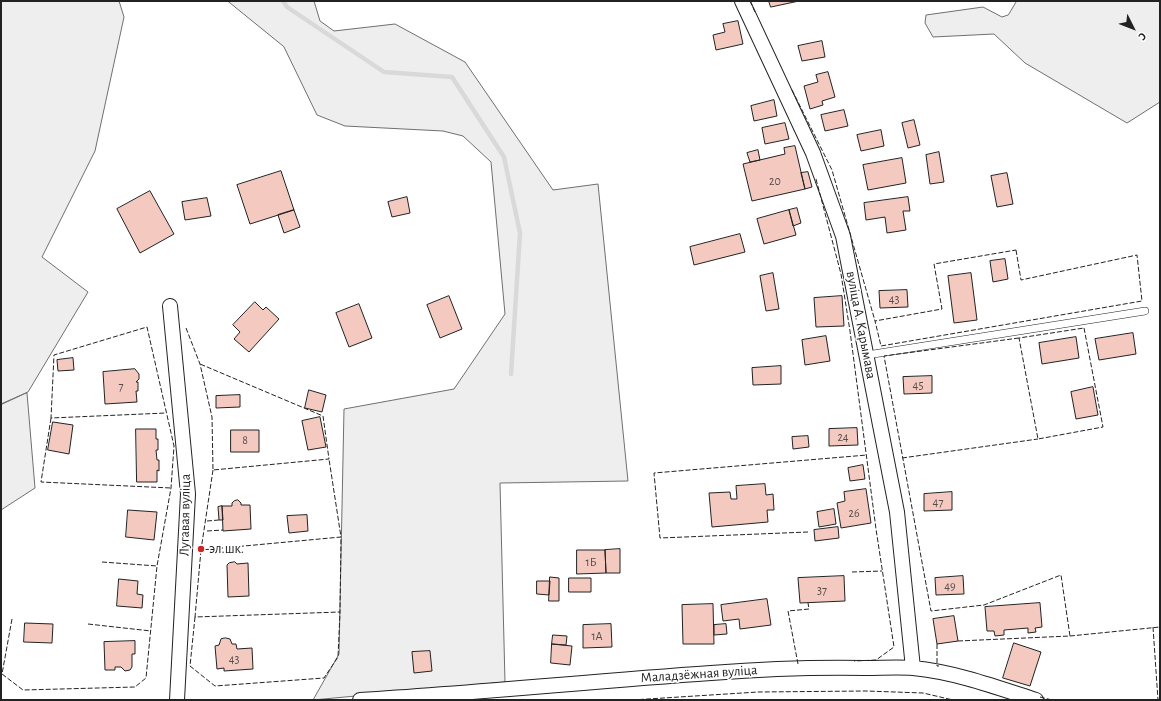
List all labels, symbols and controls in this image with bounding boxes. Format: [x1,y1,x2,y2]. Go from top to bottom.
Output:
north arrow [1113,8,1153,48]
text: С [1136,30,1148,42]
house number: 20 [769,174,781,188]
street label: вуліца А. Карымава [842,270,880,380]
house number: 43 [889,292,899,306]
house number: 45 [913,378,923,392]
house number: 7 [118,379,124,393]
house number: 24 [837,430,849,444]
house number: 8 [242,433,248,447]
street label: Лугавая вуліца [176,474,194,556]
house number: 47 [933,495,943,509]
house number: 26 [848,506,860,520]
place label: эл.шк. [209,541,244,557]
marker: эл.шк. [196,544,206,554]
house number: 1Б [586,555,596,569]
house number: 49 [944,579,956,593]
house number: 37 [817,583,827,597]
house number: 1А [591,629,603,643]
house number: 43 [229,652,239,666]
street label: Маладзёжная вуліца [640,662,758,686]

